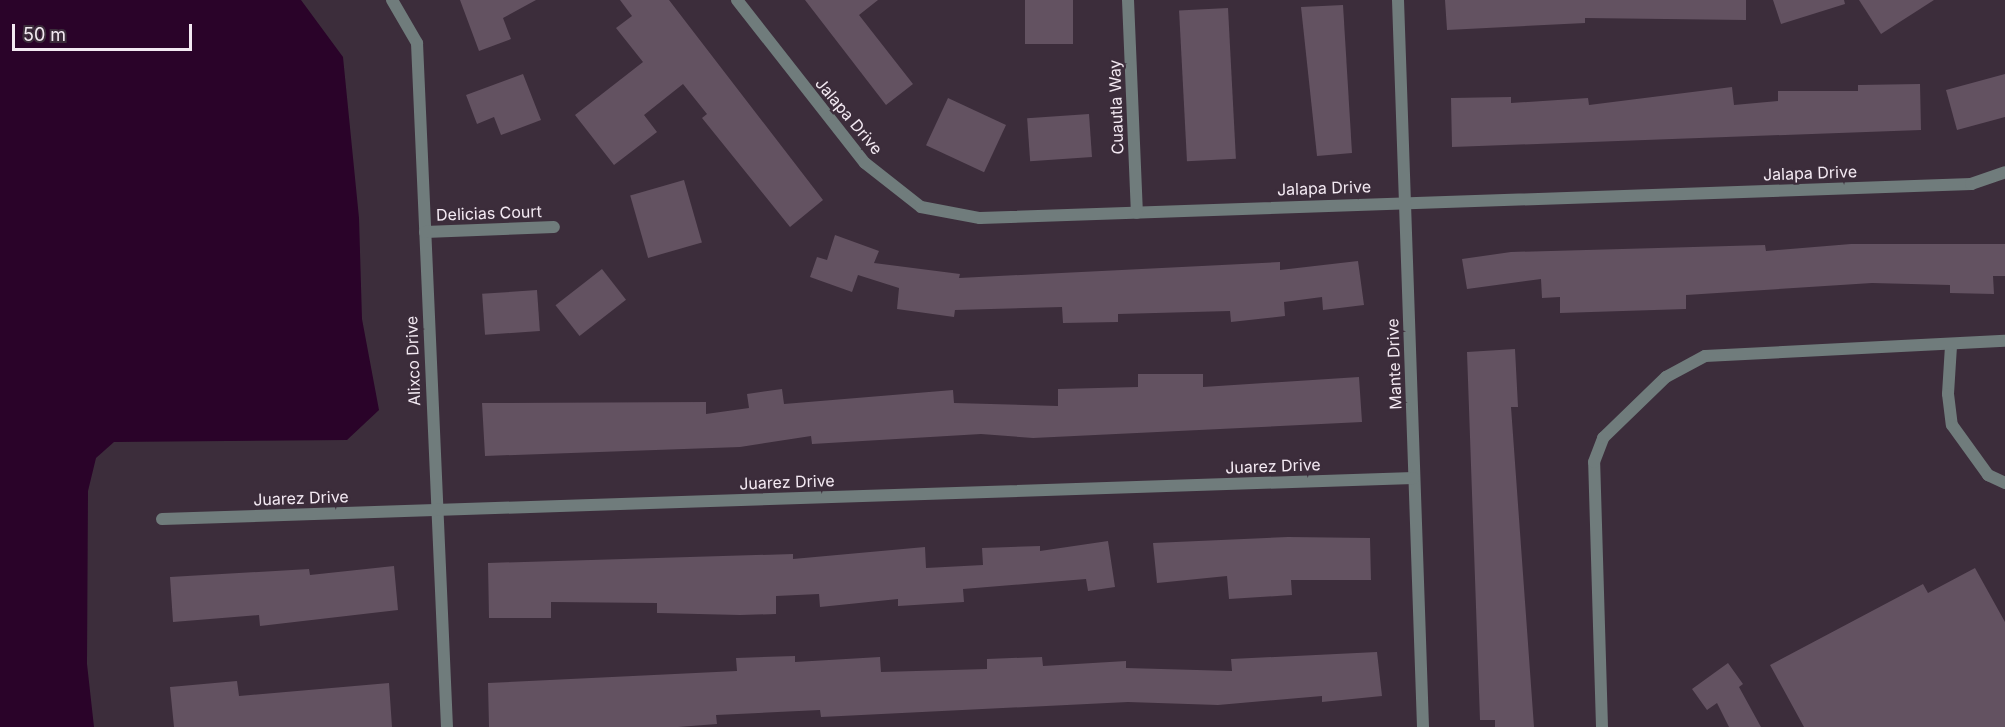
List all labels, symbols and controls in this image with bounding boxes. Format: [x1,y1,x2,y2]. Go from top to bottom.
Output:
scale bar [15,12,195,50]
text: 50 m [23,24,66,45]
street label: Cuautla Way [1105,59,1127,155]
street label: Jalapa Drive [811,74,887,158]
street label: Jalapa Drive [1763,162,1857,184]
street label: Jalapa Drive [1277,177,1371,199]
street label: Delicias Court [436,202,542,224]
street label: Alixco Drive [402,316,424,406]
street label: Mante Drive [1383,318,1405,410]
street label: Juarez Drive [1225,455,1321,477]
street label: Juarez Drive [739,471,835,493]
street label: Juarez Drive [253,487,349,509]

